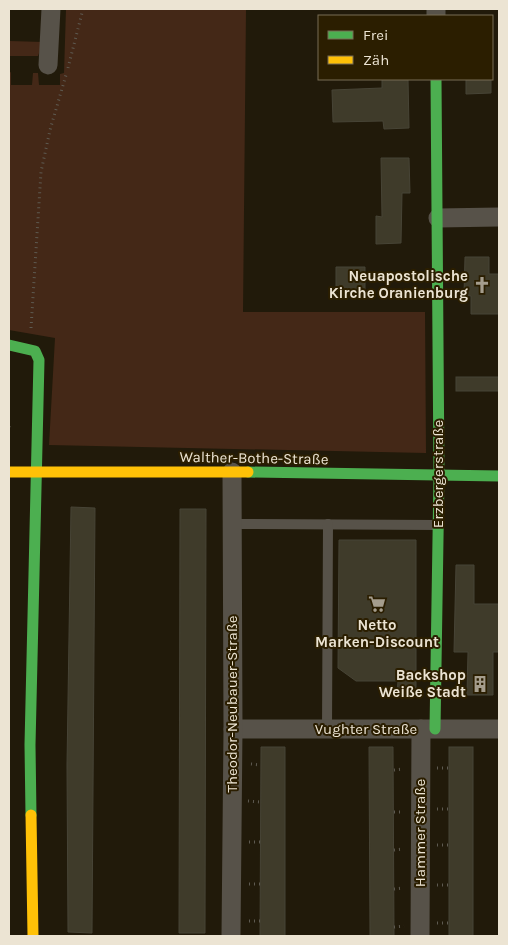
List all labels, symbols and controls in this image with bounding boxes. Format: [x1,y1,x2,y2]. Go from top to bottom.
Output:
legend [318,15,493,80]
text: Frei [363,26,388,44]
text: Zäh [363,51,389,69]
place label: Neuapostolische Kirche Oranienburg [329,267,468,302]
church icon: Neuapostolische Kirche Oranienburg [472,275,492,295]
street label: Erzbergerstraße [429,420,447,528]
street label: Walther-Bothe-Straße [179,448,329,468]
supermarket icon: Netto Marken-Discount [367,594,387,614]
street label: Theodor-Neubauer-Straße [223,615,241,793]
place label: Netto Marken-Discount [315,616,439,651]
place label: Backshop Weiße Stadt [379,666,466,701]
building icon: Backshop Weiße Stadt [470,674,490,694]
street label: Vughter Straße [315,720,417,738]
street label: Hammer Straße [411,779,429,887]

